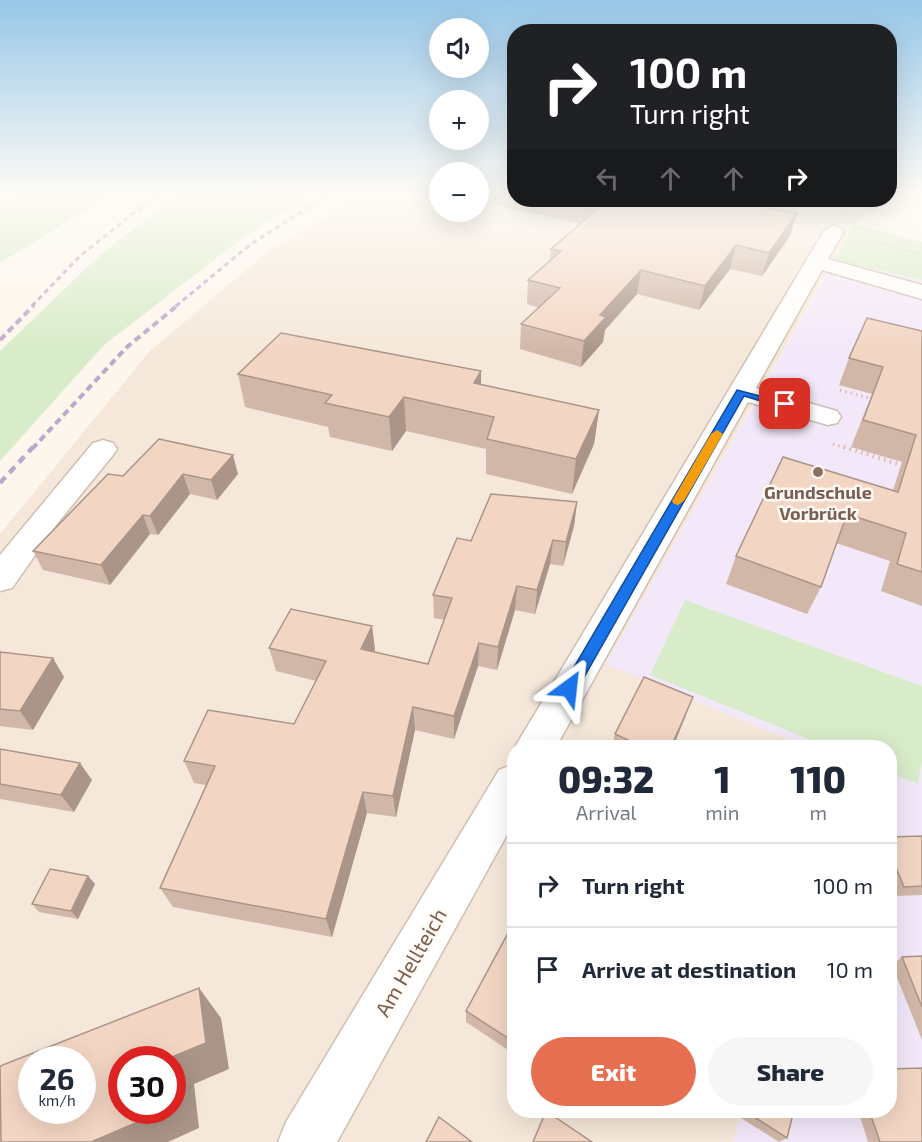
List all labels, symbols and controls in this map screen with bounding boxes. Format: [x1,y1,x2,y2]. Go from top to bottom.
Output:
map controls [429,18,489,222]
button: sound [429,18,489,78]
text: 100 m [630,46,747,96]
icon: right [531,48,609,126]
button: + [429,90,489,150]
text: Turn right [630,97,750,129]
button: − [429,162,489,222]
icon: left [591,162,624,195]
icon: ahead [654,162,687,195]
icon: ahead [717,162,750,195]
icon: right [780,162,813,195]
pin [759,378,810,429]
icon: arrive [768,387,801,420]
marker: Grundschule Vorbrück [811,465,825,479]
place label: Grundschule Vorbrück [764,481,872,524]
position arrow [537,656,601,720]
text: 09:32 [558,757,654,800]
text: 1 [714,757,730,800]
text: 110 [790,757,846,800]
text: Arrival [576,800,637,824]
text: min [705,800,739,824]
text: m [809,800,827,824]
icon: right [531,869,564,902]
text: Turn right [582,872,684,898]
text: 100 m [814,872,873,898]
street label: Am Hellteich [369,903,451,1021]
icon: arrive [531,953,564,986]
text: Arrive at destination [582,956,796,982]
text: 10 m [827,956,873,982]
button: Exit [531,1037,696,1106]
button: Share [708,1037,873,1106]
speed limit sign: 30 [108,1046,186,1124]
text: 26 [39,1060,75,1096]
text: km/h [38,1091,76,1109]

